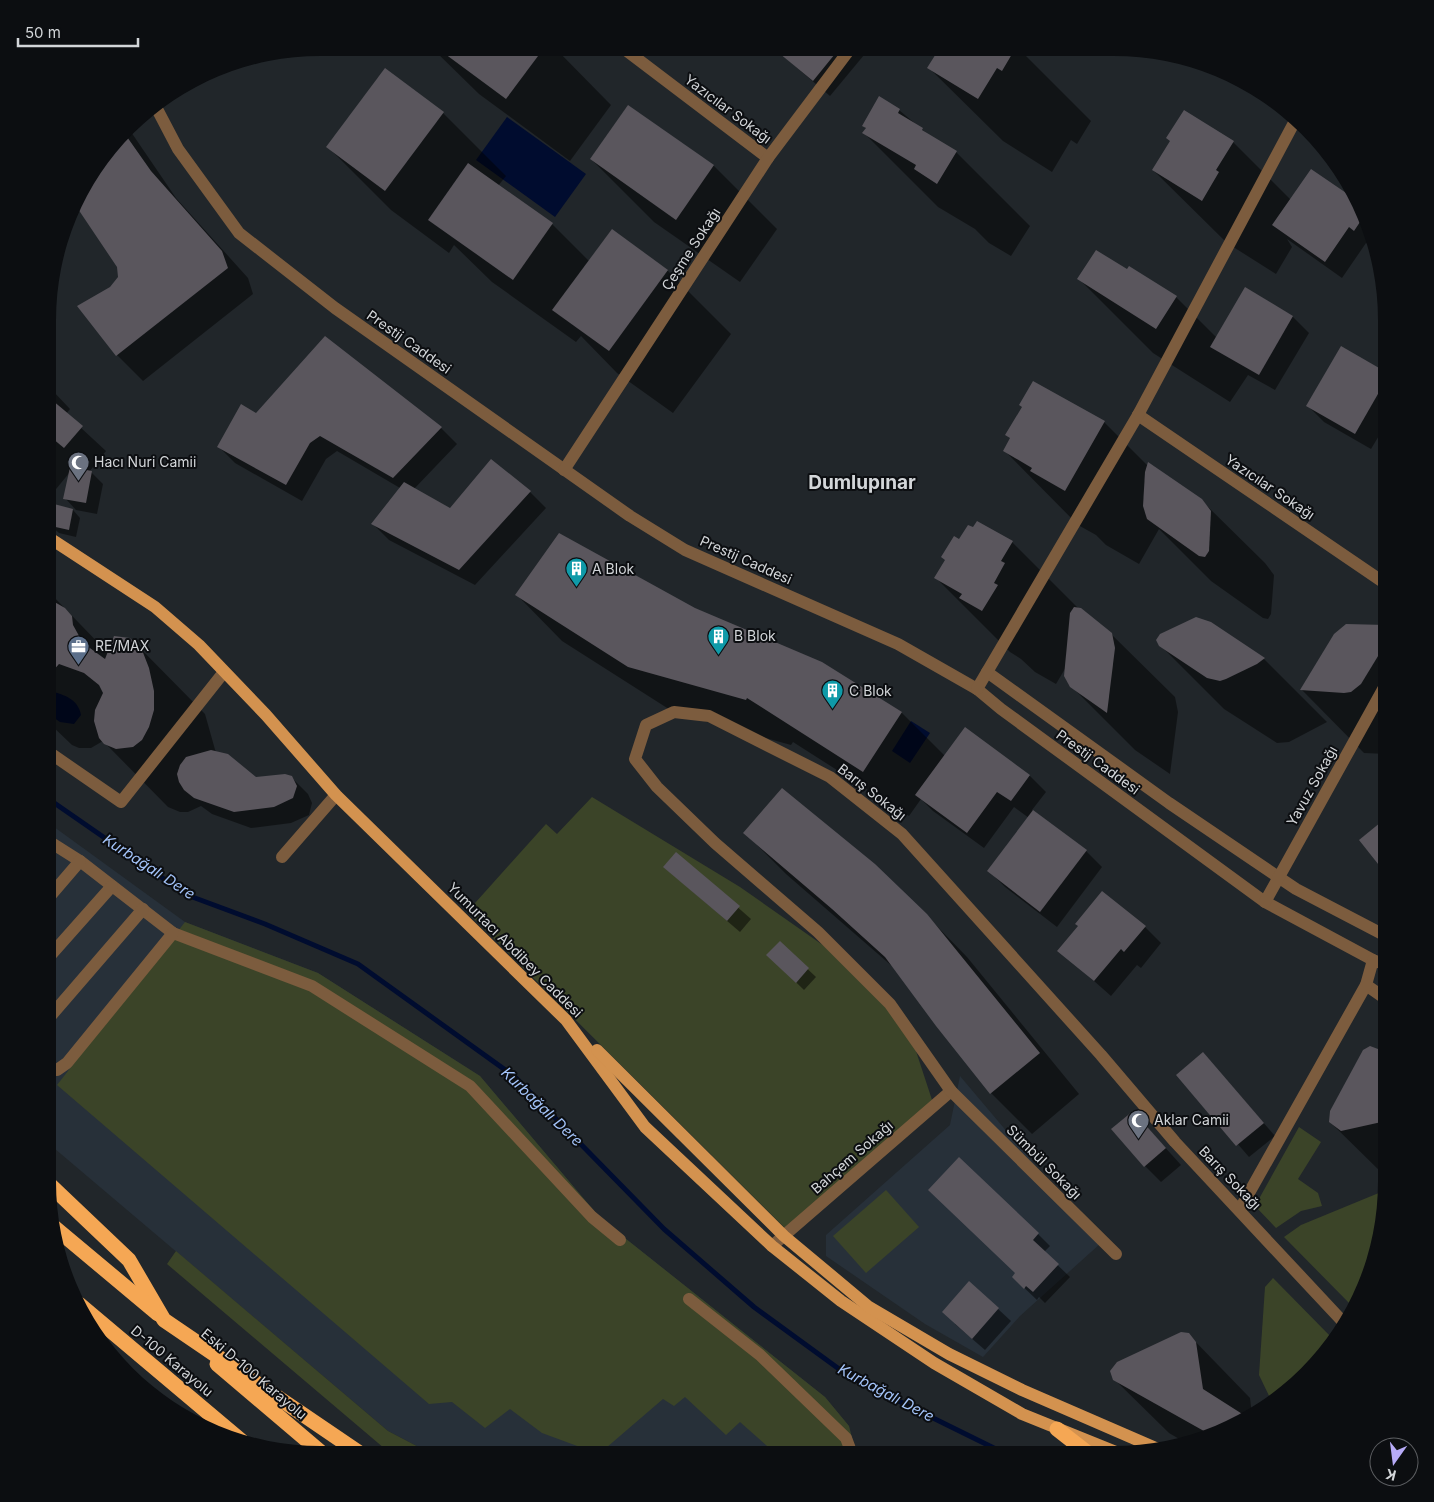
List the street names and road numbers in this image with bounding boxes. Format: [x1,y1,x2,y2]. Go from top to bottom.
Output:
street label: Yazıcılar Sokağı [682,70,775,147]
street label: Çeşme Sokağı [658,204,724,293]
street label: Prestij Caddesi [364,306,455,377]
street label: Yazıcılar Sokağı [1222,450,1318,523]
street label: Prestij Caddesi [698,532,795,587]
street label: Prestij Caddesi [1053,726,1143,798]
street label: Yavuz Sokağı [1283,743,1341,829]
street label: Barış Sokağı [835,760,910,824]
street label: Yumurtacı Abdibey Caddesi [444,879,586,1021]
street label: Bahçem Sokağı [807,1117,896,1197]
street label: Sümbül Sokağı [1003,1121,1085,1203]
street label: Barış Sokağı [1196,1142,1265,1213]
street label: D-100 Karayolu [128,1321,217,1400]
street label: Eski D-100 Karayolu [198,1325,311,1423]

